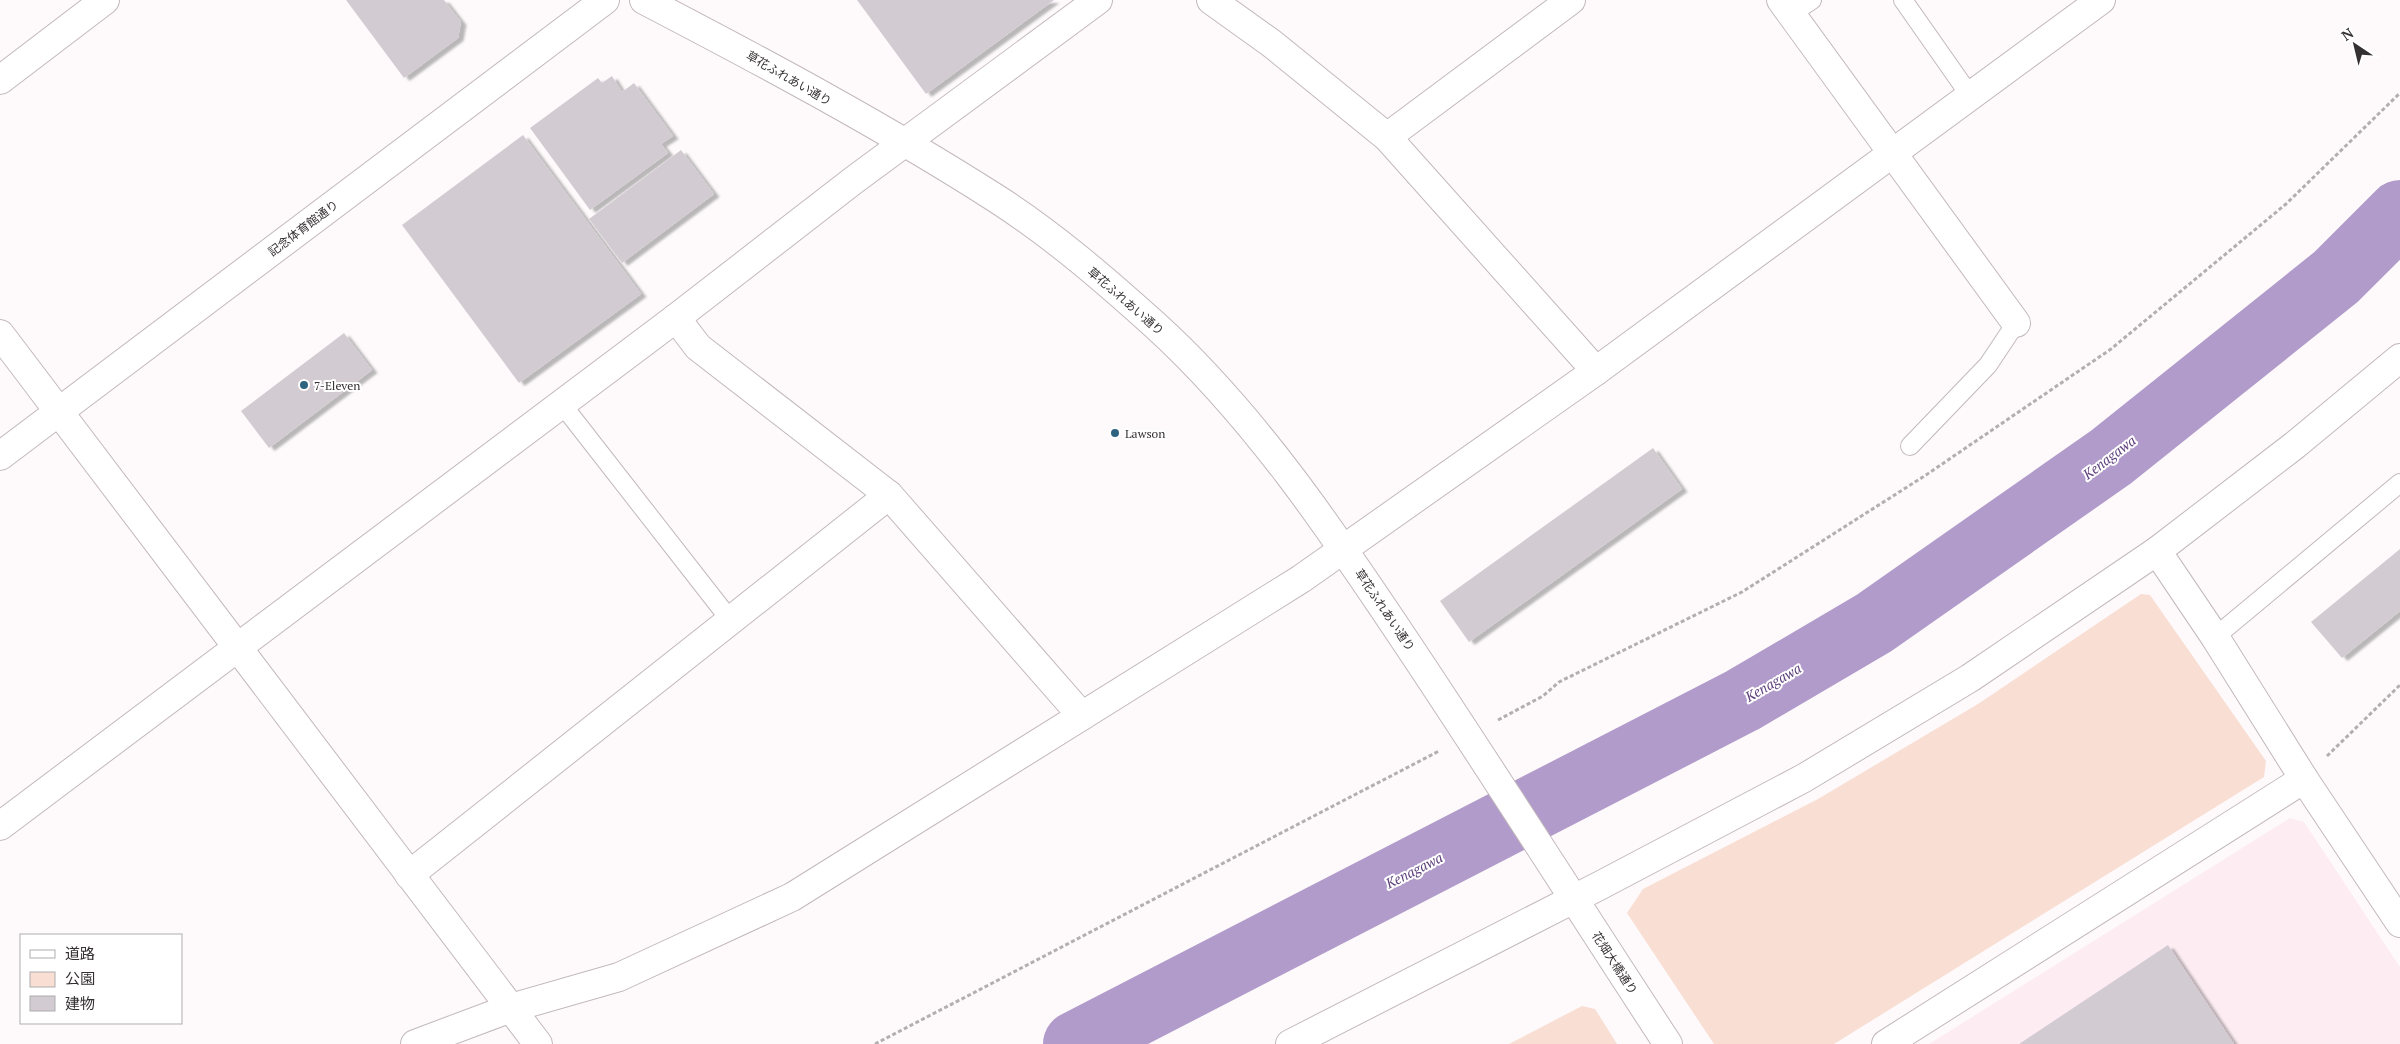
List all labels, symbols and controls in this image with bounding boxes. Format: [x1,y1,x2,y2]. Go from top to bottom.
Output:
north arrow [2330,20,2380,70]
text: N [2337,23,2357,45]
street label: 草花ふれあい通り [744,48,834,108]
street label: 記念体育館通り [265,197,341,259]
street label: 草花ふれあい通り [1085,264,1167,338]
place label: 7-Eleven [314,378,360,393]
marker: 7-Eleven [298,379,310,391]
place label: Lawson [1125,426,1165,441]
marker: Lawson [1109,427,1121,439]
water label: Kenagawa [2078,431,2139,484]
street label: 草花ふれあい通り [1352,566,1418,654]
water label: Kenagawa [1741,658,1804,706]
water label: Kenagawa [1381,848,1446,893]
street label: 花畑大橋通り [1589,929,1641,997]
legend [20,934,182,1024]
text: 道路 [65,943,95,963]
text: 公園 [65,968,95,988]
text: 建物 [65,993,95,1013]

